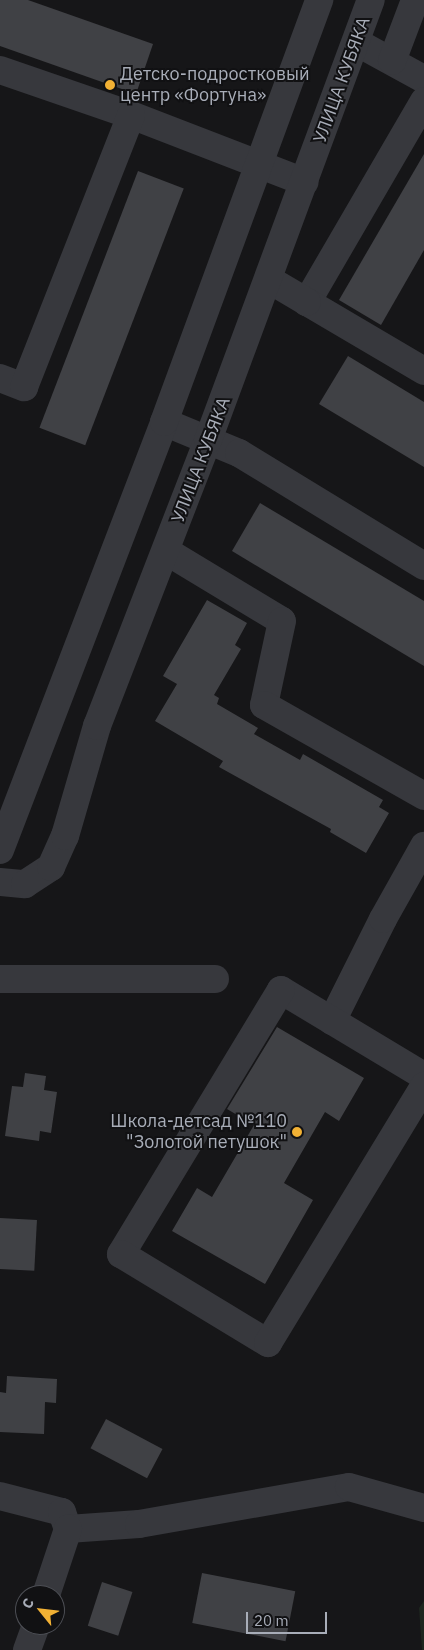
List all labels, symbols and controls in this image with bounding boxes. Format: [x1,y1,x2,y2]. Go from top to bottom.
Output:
street label: УЛИЦА КУБЯКА [309,14,375,146]
place label: Детско-подростковый центр «Фортуна» [120,64,310,106]
marker: Детско-подростковый центр «Фортуна» [104,79,116,91]
street label: УЛИЦА КУБЯКА [167,394,235,526]
place label: Школа-детсад №110 "Золотой петушок" [110,1111,287,1154]
marker: Школа-детсад №110 "Золотой петушок" [291,1126,303,1138]
north arrow [15,1585,65,1635]
text: С [18,1595,38,1612]
scale bar [249,1602,330,1634]
text: 20 m [254,1611,289,1630]

